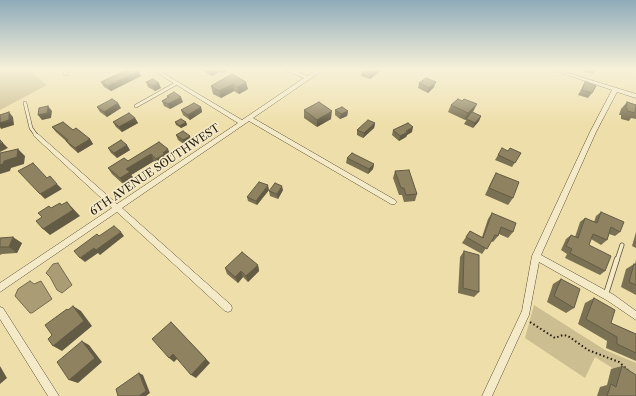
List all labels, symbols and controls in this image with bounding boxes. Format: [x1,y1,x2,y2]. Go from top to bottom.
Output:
street label: 6TH AVENUE SOUTHWEST [88,121,222,219]

